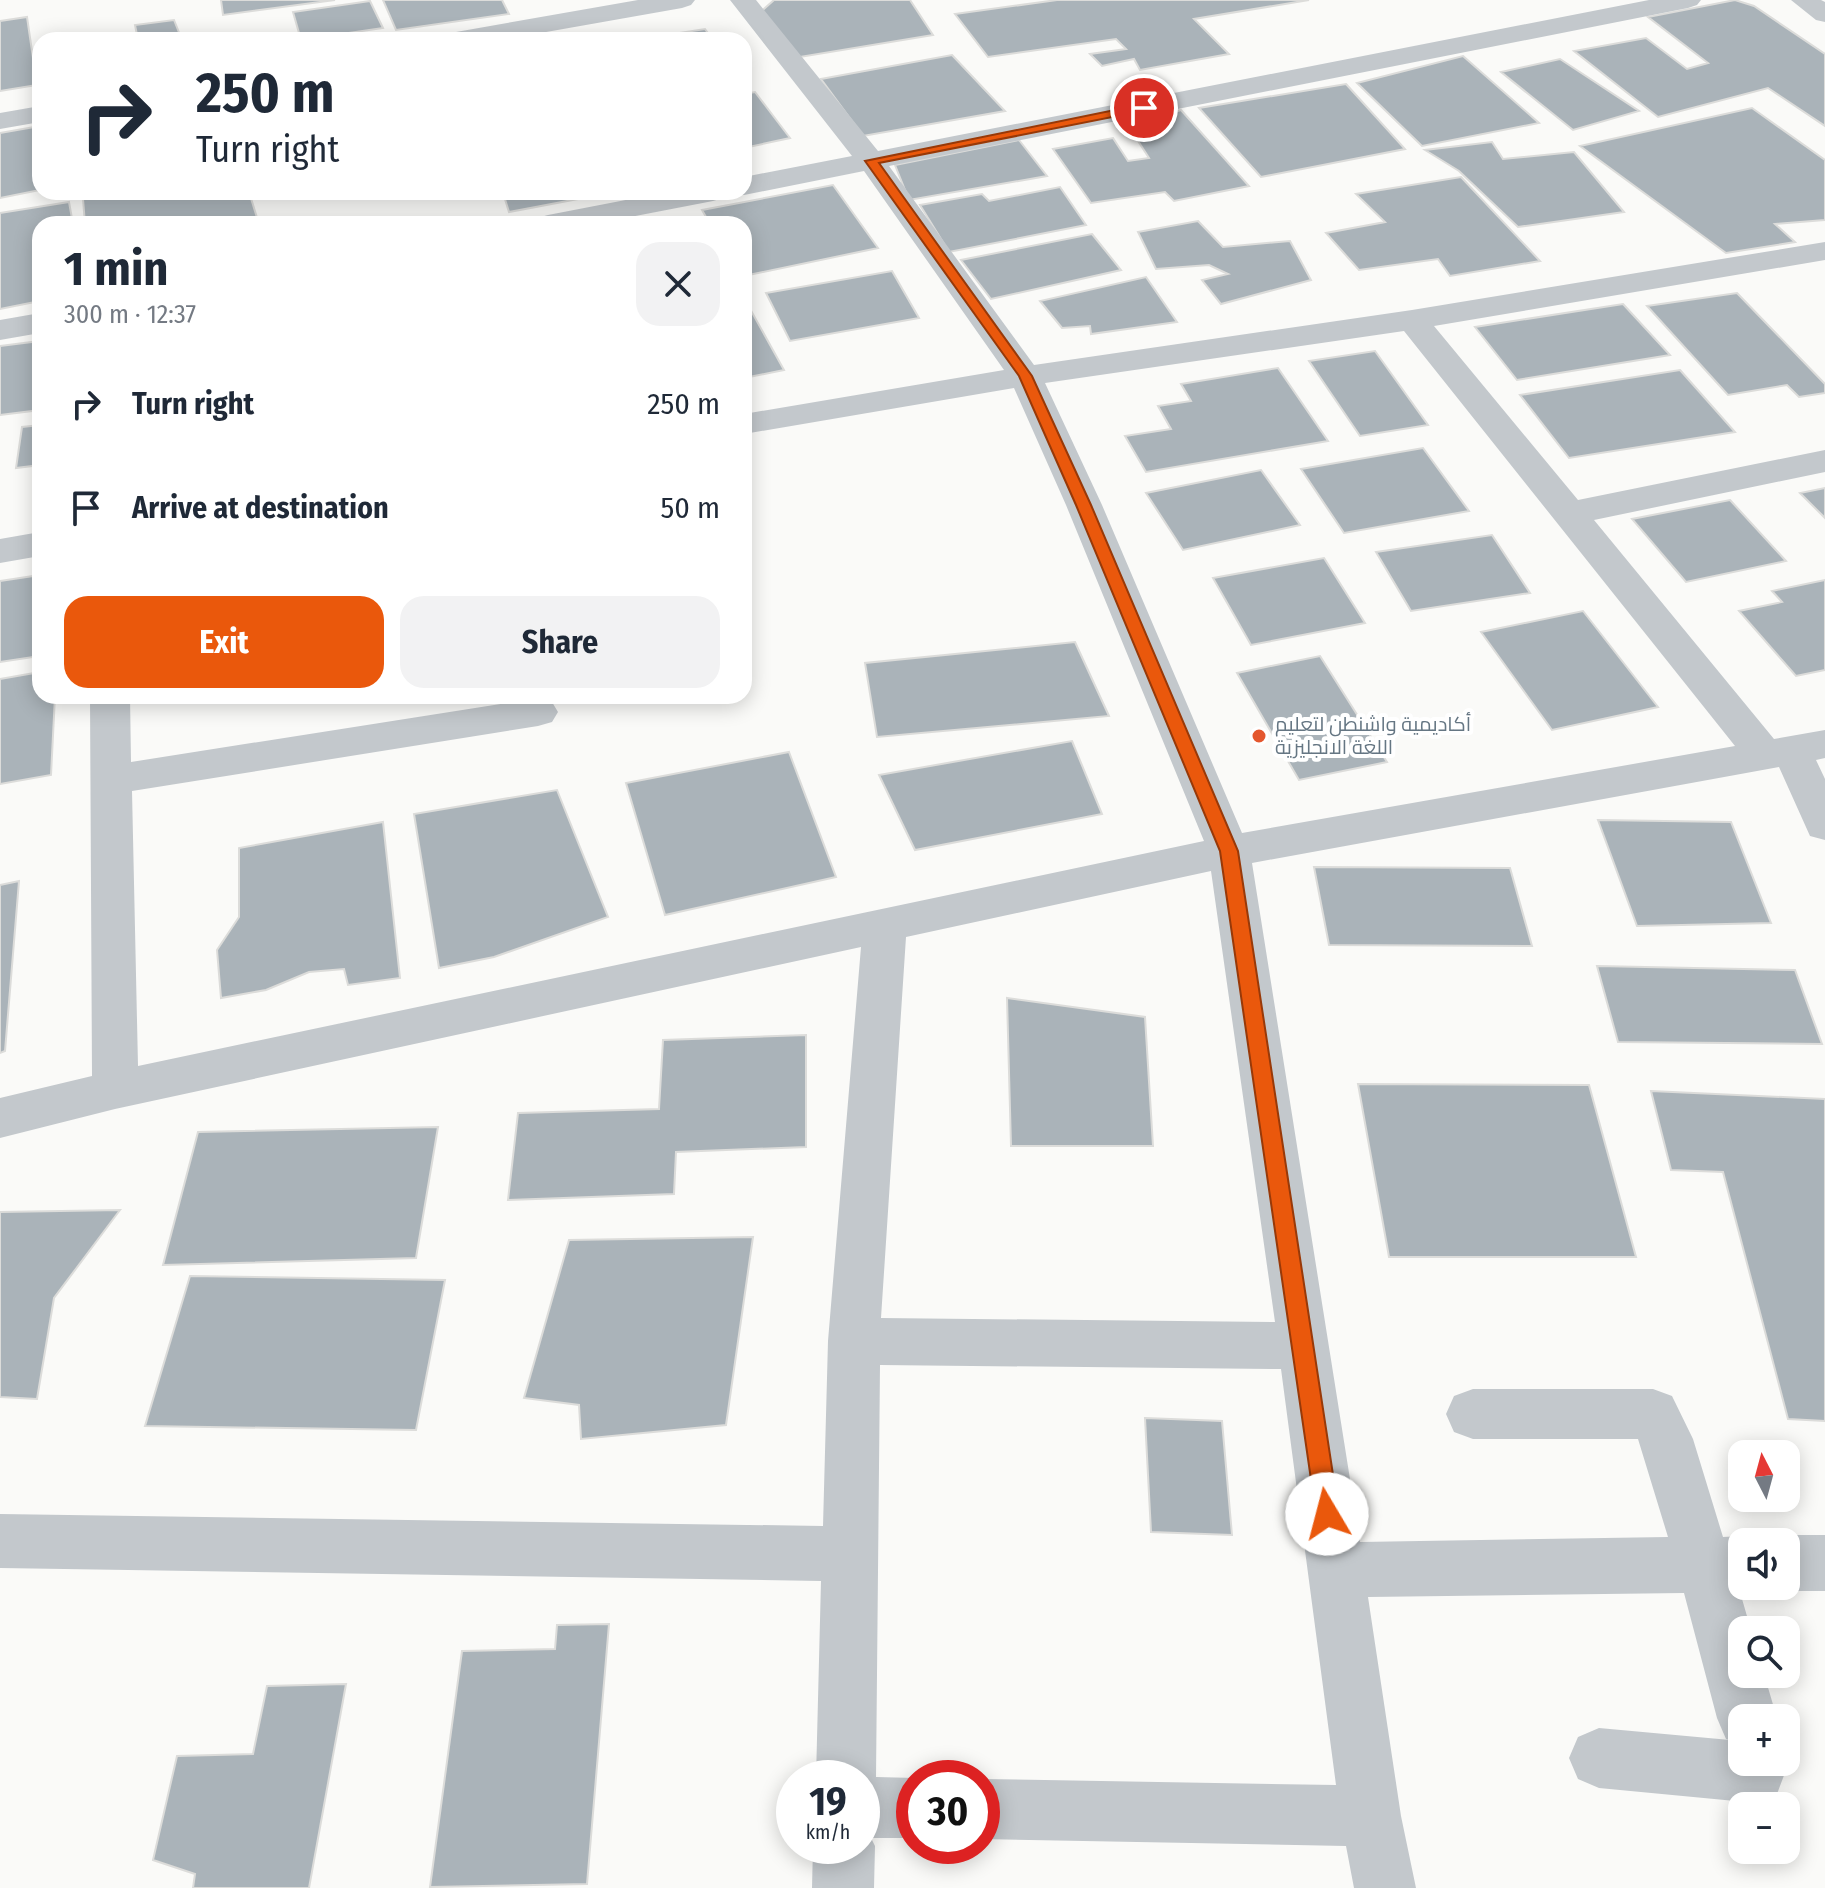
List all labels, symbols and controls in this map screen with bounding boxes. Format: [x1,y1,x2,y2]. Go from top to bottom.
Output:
text: 250 m [196,60,334,127]
icon: right [64,64,168,168]
pin [1110,74,1178,142]
icon: arrive [1122,86,1166,130]
text: Turn right [196,128,339,172]
text: 1 min [64,240,169,298]
button: close [636,242,720,326]
text: 300 m · 12:37 [64,299,196,330]
icon: right [64,382,108,426]
text: Turn right [132,386,254,422]
text: 250 m [647,386,720,422]
icon: arrive [64,486,108,530]
text: Arrive at destination [132,490,389,526]
text: 50 m [660,490,720,526]
button: Exit [64,596,384,688]
button: Share [400,596,720,688]
place label: أكاديمية واشنطن لتعليم اللغة الانجليزية [1275,712,1471,759]
marker: أكاديمية واشنطن لتعليم اللغة الانجليزية [1250,727,1268,745]
north arrow [1728,1440,1800,1512]
map controls [1728,1440,1800,1864]
position arrow [1285,1472,1369,1556]
button: sound [1728,1528,1800,1600]
button: search [1728,1616,1800,1688]
button: + [1728,1704,1800,1776]
speed limit sign: 30 [896,1760,1000,1864]
text: 19 [809,1778,847,1826]
button: − [1728,1792,1800,1864]
text: km/h [806,1820,850,1844]

